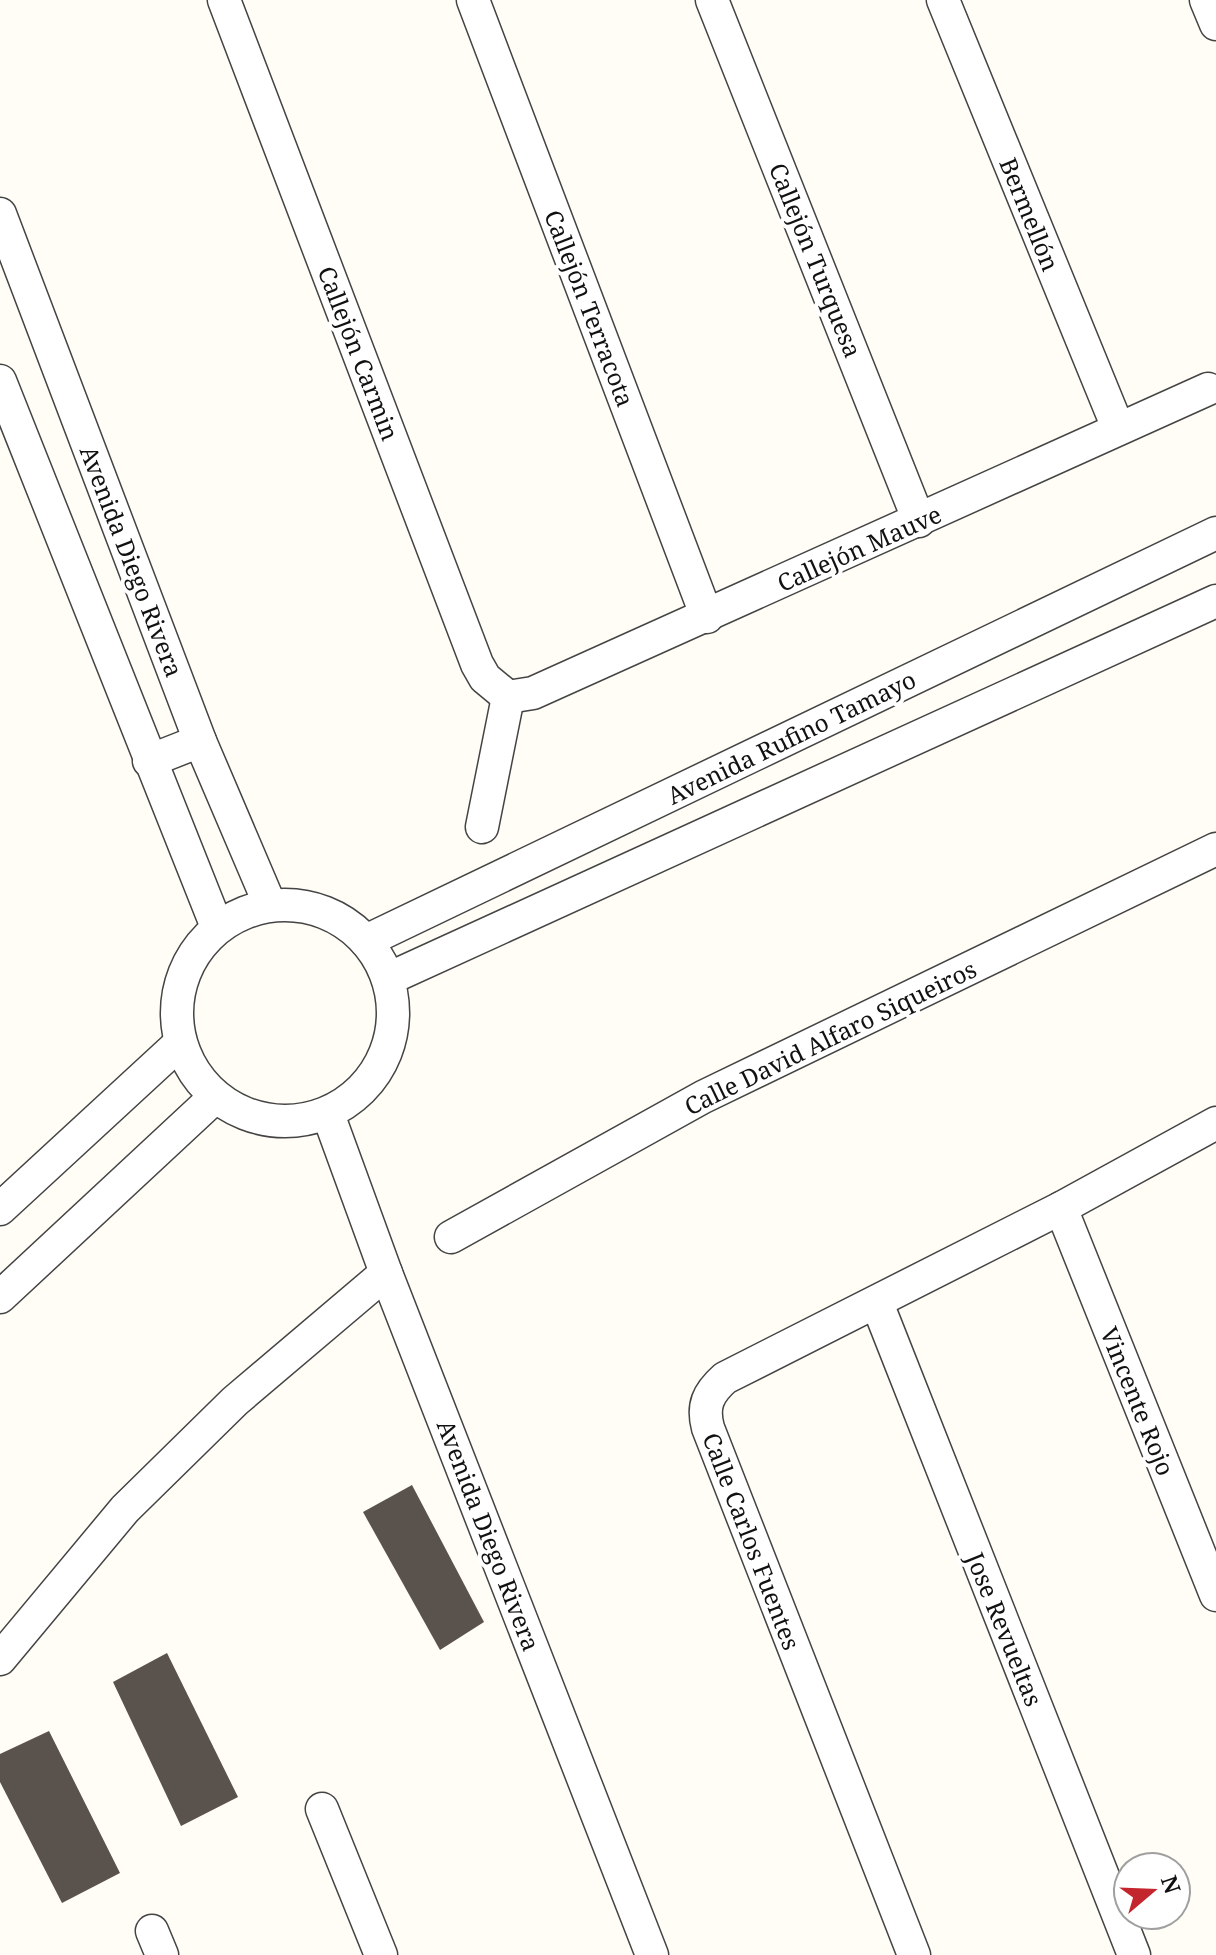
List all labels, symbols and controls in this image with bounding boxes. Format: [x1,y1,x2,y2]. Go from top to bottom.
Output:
street label: Bermellón [992,152,1068,276]
street label: Callejón Turquesa [762,158,870,362]
street label: Callejón Terracota [537,205,643,411]
street label: Callejón Carmin [311,261,407,445]
street label: Avenida Diego Rivera [73,441,191,681]
street label: Callejón Mauve [772,497,946,599]
street label: Avenida Rufino Tamayo [661,662,921,812]
street label: Calle David Alfaro Siqueiros [678,952,982,1122]
street label: Vincente Rojo [1093,1322,1183,1480]
street label: Avenida Diego Rivera [430,1415,548,1655]
street label: Calle Carlos Fuentes [695,1428,809,1654]
street label: Jose Revueltas [959,1546,1051,1711]
north arrow [1112,1851,1192,1931]
text: N [1155,1871,1189,1897]

